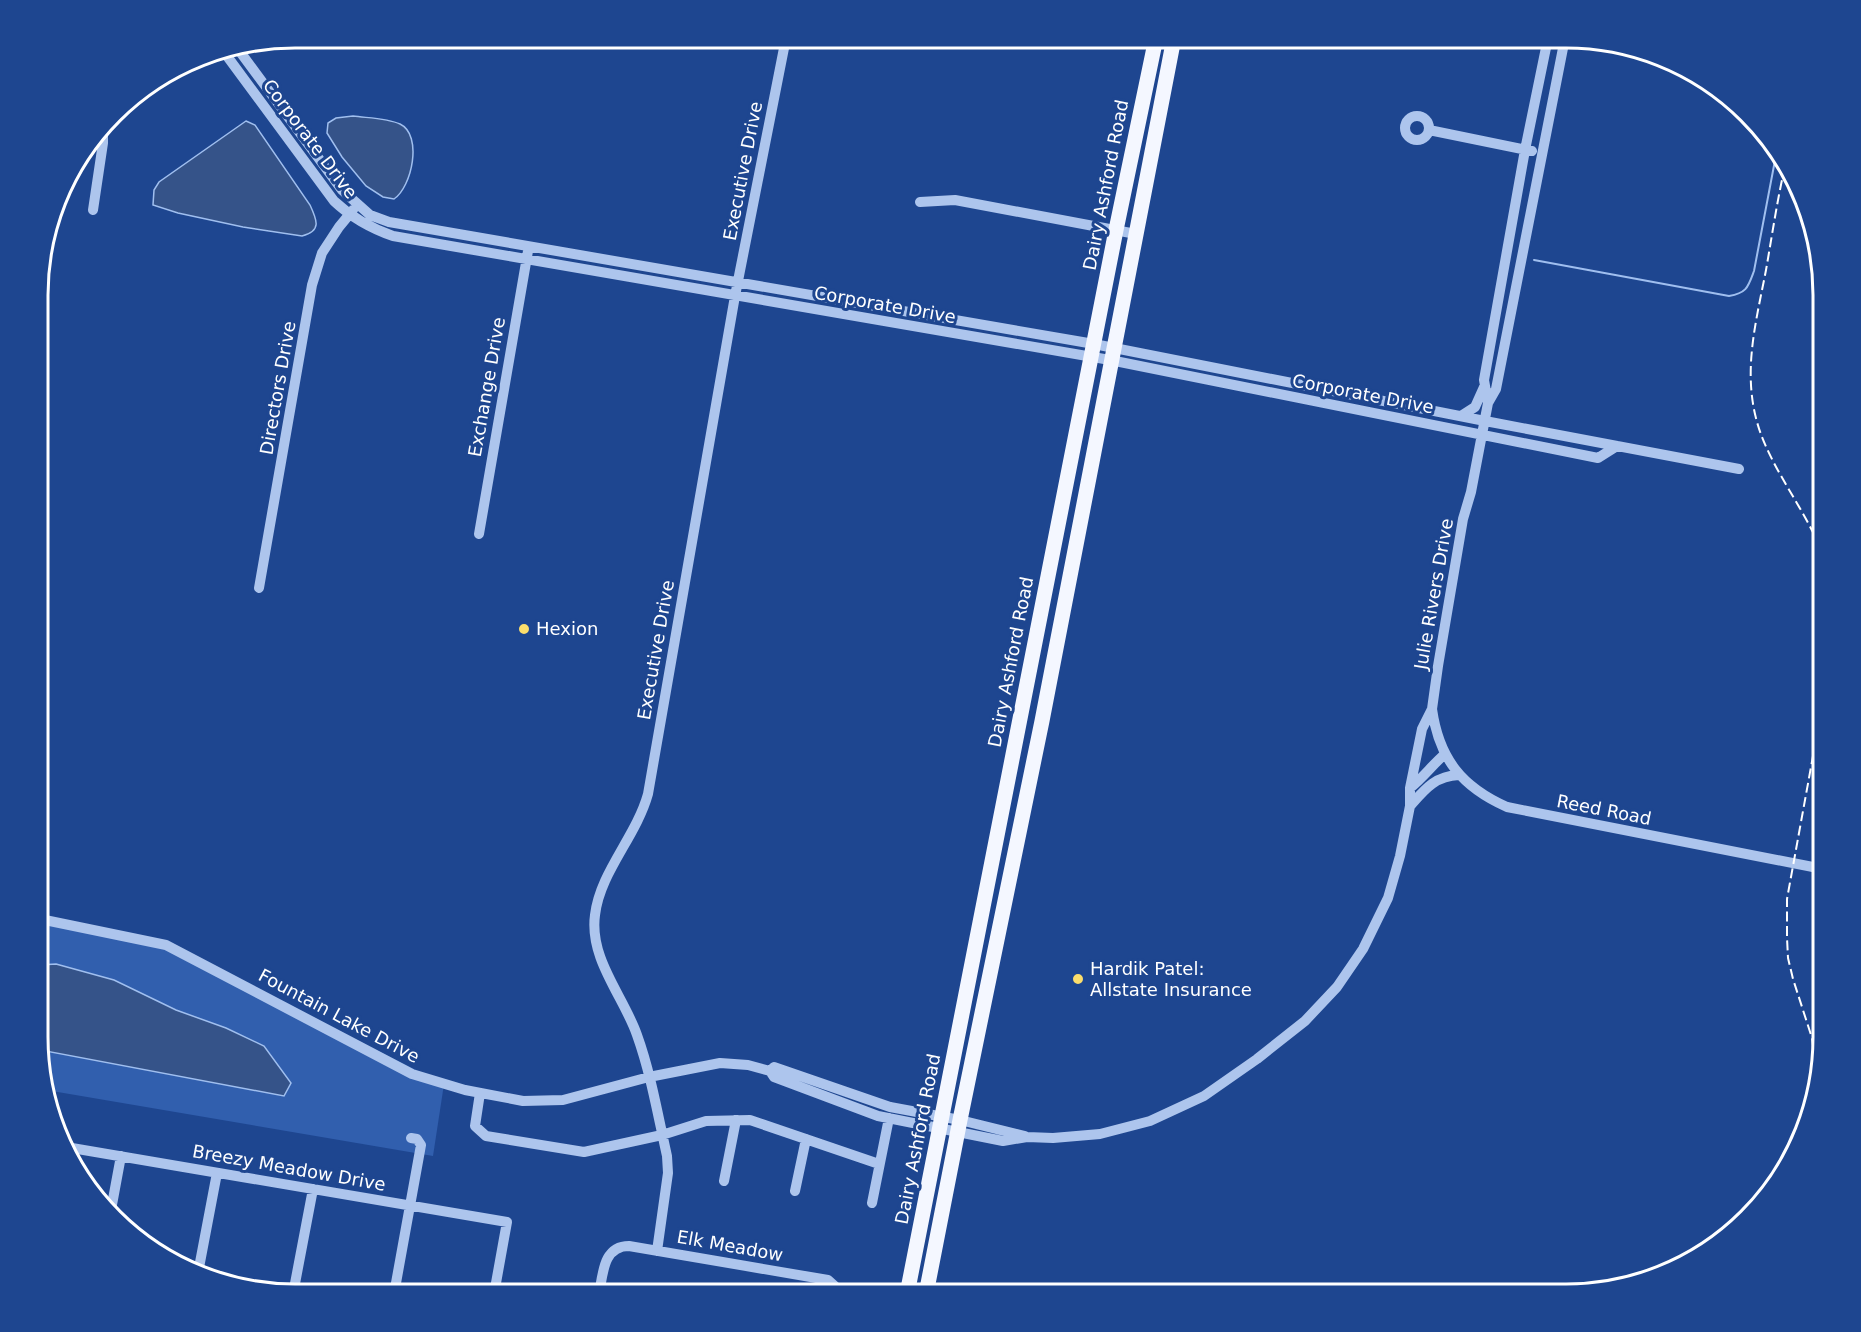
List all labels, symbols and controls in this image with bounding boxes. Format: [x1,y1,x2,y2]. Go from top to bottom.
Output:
street label: Corporate Drive [259,75,362,202]
street label: Dairy Ashford Road [1079,98,1132,272]
street label: Executive Drive [719,100,766,242]
street label: Corporate Drive [813,282,958,327]
street label: Exchange Drive [464,315,509,458]
street label: Directors Drive [255,319,300,456]
street label: Corporate Drive [1291,369,1436,418]
street label: Julie Rivers Drive [1410,517,1457,672]
street label: Dairy Ashford Road [984,575,1037,749]
street label: Executive Drive [633,578,678,721]
place label: Hexion [536,618,598,639]
marker: Hexion [517,622,531,636]
street label: Reed Road [1555,790,1653,829]
place label: Hardik Patel: Allstate Insurance [1090,958,1252,1000]
street label: Fountain Lake Drive [255,964,423,1067]
marker: Hardik Patel: Allstate Insurance [1071,972,1085,986]
street label: Dairy Ashford Road [891,1052,944,1226]
street label: Breezy Meadow Drive [191,1140,387,1195]
street label: Elk Meadow [675,1226,785,1265]

